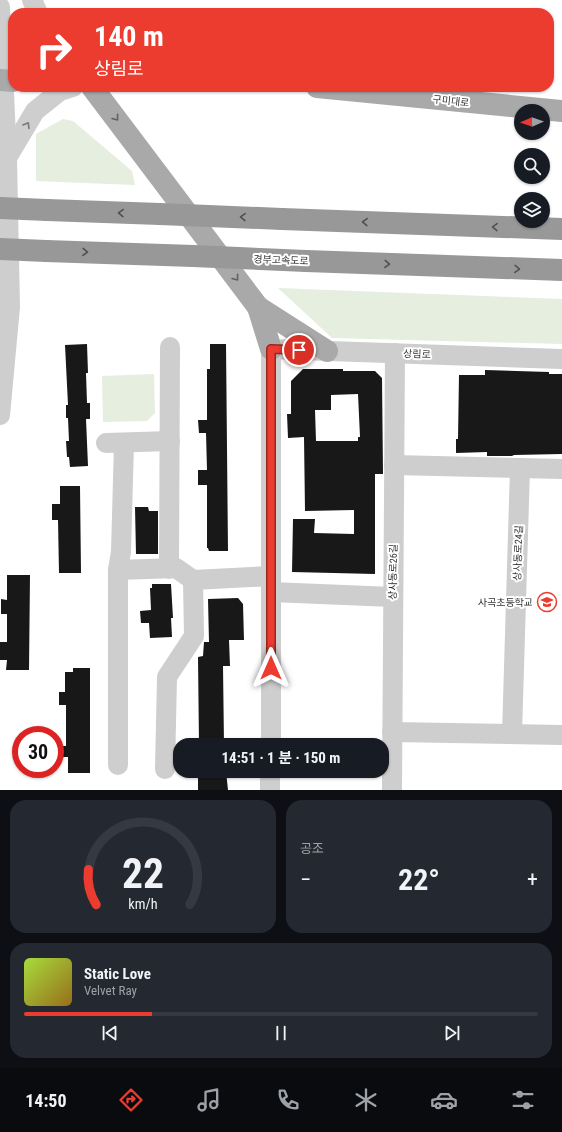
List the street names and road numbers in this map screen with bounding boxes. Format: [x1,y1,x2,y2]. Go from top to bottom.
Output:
street label: 구미대로 [432,94,470,108]
street label: 경부고속도로 [253,254,309,266]
street label: 상림로 [403,348,431,360]
street label: 상사동로24길 [512,525,524,581]
street label: 상사동로26길 [387,544,399,600]

